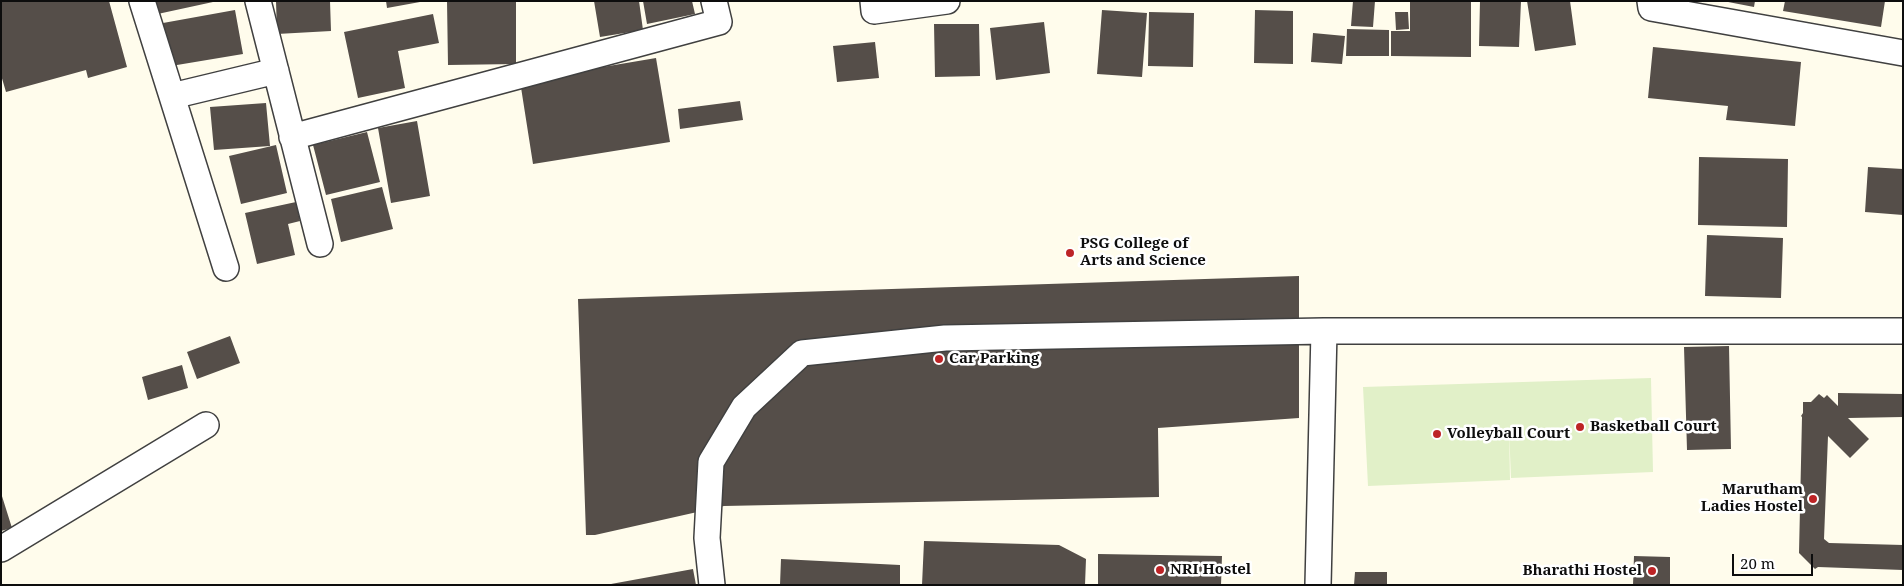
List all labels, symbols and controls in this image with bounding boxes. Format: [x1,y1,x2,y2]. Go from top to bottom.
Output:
place label: PSG College of Arts and Science [1080,235,1206,270]
marker: PSG College of Arts and Science [1064,247,1076,259]
place label: Car Parking [949,350,1039,368]
marker: Car Parking [933,353,945,365]
place label: Basketball Court [1590,418,1717,436]
marker: Basketball Court [1574,421,1586,433]
place label: Volleyball Court [1447,425,1570,443]
marker: Volleyball Court [1431,428,1443,440]
place label: Marutham Ladies Hostel [1701,481,1803,516]
marker: Marutham Ladies Hostel [1807,493,1819,505]
scale bar [1734,544,1815,576]
text: 20 m [1740,553,1775,573]
place label: NRI Hostel [1170,561,1251,579]
place label: Bharathi Hostel [1522,562,1642,580]
marker: NRI Hostel [1154,564,1166,576]
marker: Bharathi Hostel [1646,565,1658,577]

